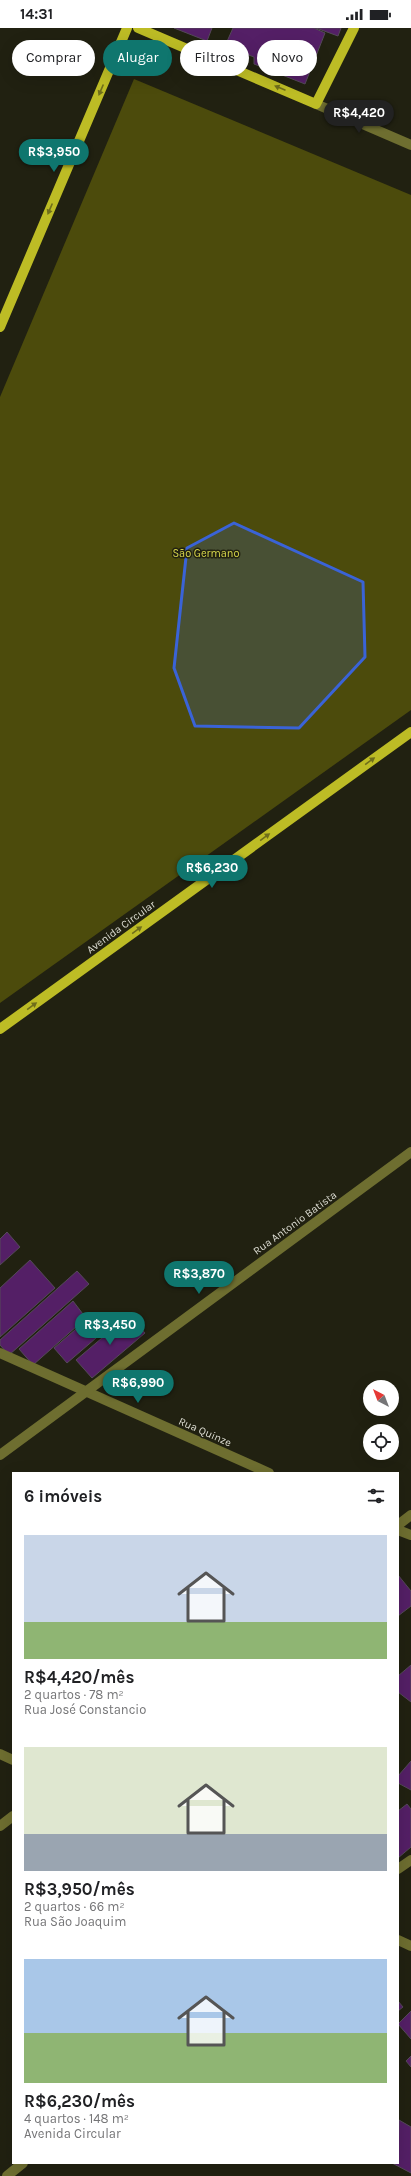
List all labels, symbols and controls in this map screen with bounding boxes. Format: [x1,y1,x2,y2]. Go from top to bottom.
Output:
text: 14:31 [20,5,53,23]
chip: Comprar [12,40,95,76]
chip: Alugar [103,40,172,76]
chip: Filtros [180,40,249,76]
chip: Novo [257,40,317,76]
one-way arrow [98,84,104,95]
one-way arrow [274,85,286,92]
pin: R$4,420 [322,100,396,134]
text: R$4,420 [333,105,385,120]
pin: R$3,950 [17,139,91,173]
text: R$3,950 [28,144,80,159]
one-way arrow [47,204,53,215]
park label: São Germano [172,547,240,560]
one-way arrow [365,757,376,765]
one-way arrow [260,834,270,842]
pin: R$6,230 [175,855,249,889]
text: R$6,230 [186,860,238,875]
street label: Avenida Circular [84,898,158,956]
one-way arrow [132,926,142,934]
one-way arrow [26,1002,37,1010]
street label: Rua Antonio Batista [251,1188,339,1258]
pin: R$3,870 [162,1261,236,1295]
text: R$3,870 [173,1266,225,1281]
pin: R$3,450 [73,1312,147,1346]
text: R$3,450 [84,1317,136,1332]
pin: R$6,990 [101,1370,175,1404]
text: R$6,990 [112,1375,164,1390]
north arrow [363,1380,399,1416]
map controls [363,1380,399,1460]
street label: Rua Quinze [176,1415,234,1450]
button: locate [363,1424,399,1460]
icon: filters [365,1485,387,1507]
text: 6 imóveis [24,1486,102,1506]
icon: home [170,1561,242,1633]
text: R$4,420/mês [24,1667,134,1687]
text: 2 quartos · 78 m² [24,1687,124,1702]
text: Rua José Constancio [24,1702,146,1717]
icon: home [170,1773,242,1845]
text: R$3,950/mês [24,1879,135,1899]
text: 2 quartos · 66 m² [24,1899,125,1914]
text: Rua São Joaquim [24,1914,126,1929]
icon: home [170,1985,242,2057]
text: R$6,230/mês [24,2091,135,2111]
text: 4 quartos · 148 m² [24,2111,129,2126]
text: Avenida Circular [24,2126,121,2141]

